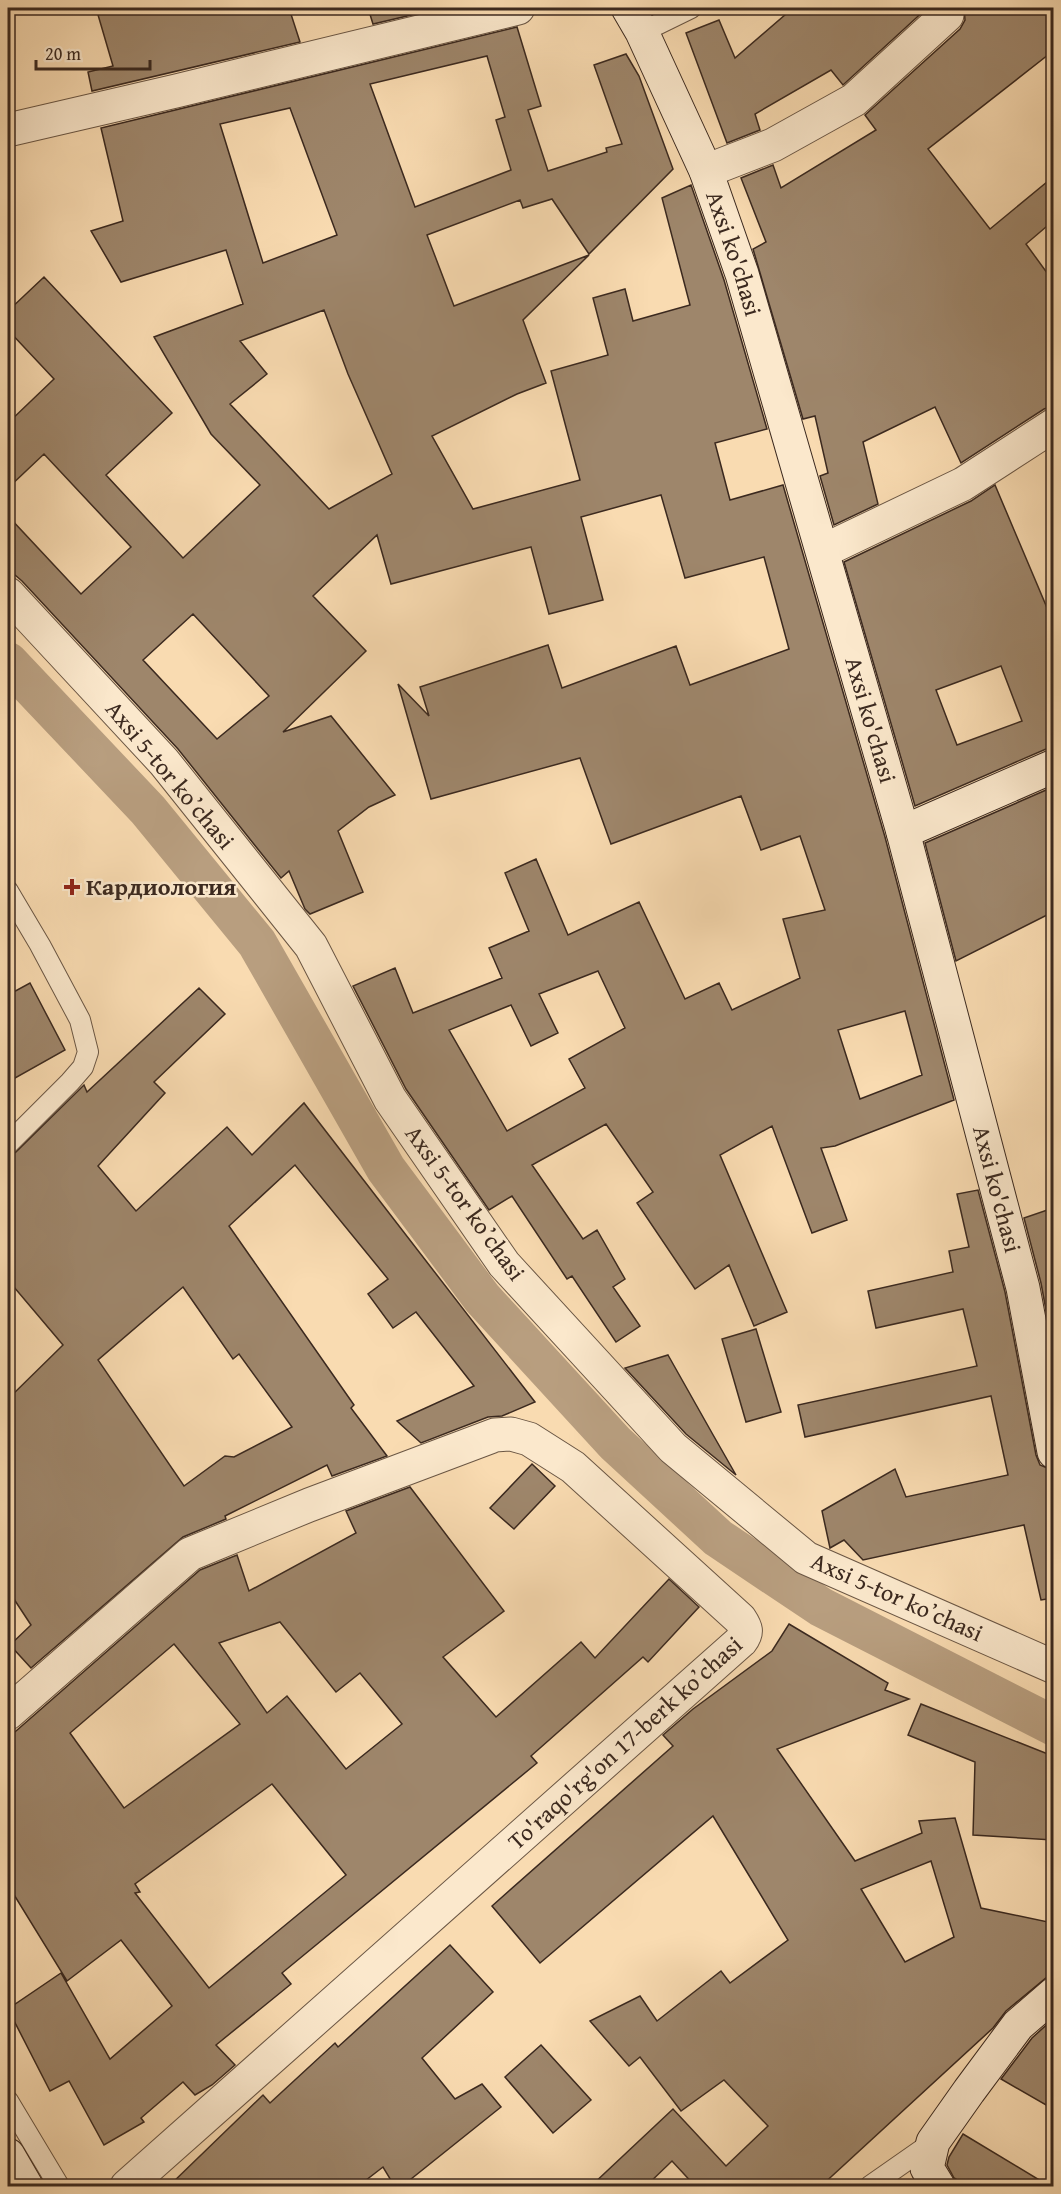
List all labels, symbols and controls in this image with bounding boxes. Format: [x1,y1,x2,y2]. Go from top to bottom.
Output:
scale bar [36,33,150,71]
text: 20 m [45,40,81,67]
street label: Axsi ko'chasi [697,186,771,320]
street label: Axsi ko'chasi [836,652,906,787]
street label: Аxsi 5-tor koʼchasi [98,693,243,857]
place label: Кардиология [86,869,236,904]
marker: Кардиология [63,878,81,896]
street label: Аxsi 5-tor koʼchasi [397,1118,534,1288]
street label: Axsi ko'chasi [964,1122,1031,1257]
street label: Аxsi 5-tor koʼchasi [806,1543,989,1650]
street label: To'raqo'rg'on 17-berk koʼchasi [500,1627,750,1858]

